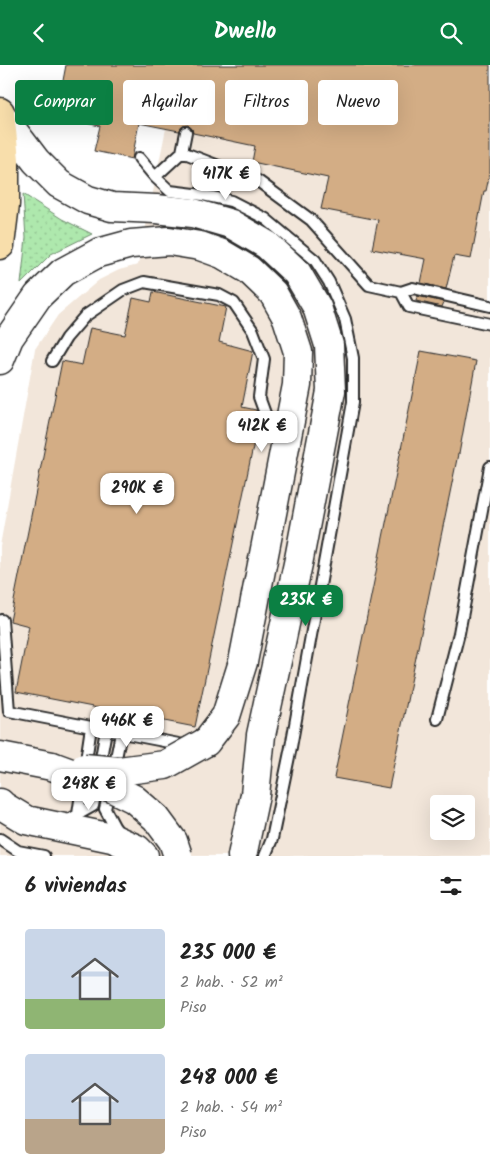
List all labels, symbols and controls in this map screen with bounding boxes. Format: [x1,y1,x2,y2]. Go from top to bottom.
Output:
text: Dwello [214,15,276,50]
icon: back [25,19,53,47]
icon: search [437,19,465,47]
chip: Comprar [15,80,113,125]
chip: Alquilar [123,80,215,125]
chip: Filtros [225,80,308,125]
chip: Nuevo [318,80,398,125]
pin: 417K € [185,159,267,201]
text: 417K € [202,162,250,187]
pin: 412K € [221,411,303,453]
text: 412K € [238,414,286,439]
pin: 290K € [96,473,178,515]
text: 290K € [111,476,163,501]
pin: 235K € [265,585,347,627]
text: 235K € [280,588,332,613]
pin: 446K € [86,705,168,748]
text: 446K € [101,709,153,734]
pin: 248K € [48,769,130,811]
text: 248K € [62,772,116,797]
map controls [430,795,475,840]
button: layers [430,795,475,840]
text: 6 viviendas [25,870,127,903]
icon: filters [437,872,465,900]
text: 235 000 € [180,937,276,970]
icon: home [65,949,125,1009]
text: 2 hab. · 52 m² [180,970,283,995]
text: Piso [180,995,207,1020]
text: 248 000 € [180,1062,278,1095]
icon: home [65,1074,125,1134]
text: 2 hab. · 54 m² [180,1095,282,1120]
text: Piso [180,1120,207,1145]

